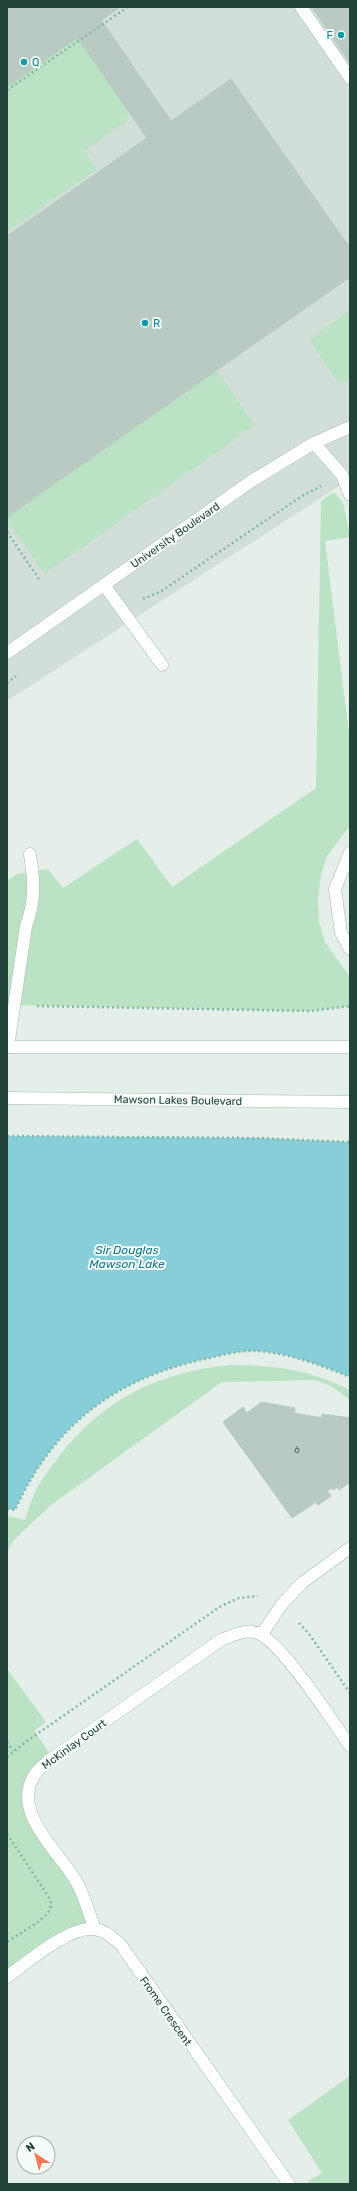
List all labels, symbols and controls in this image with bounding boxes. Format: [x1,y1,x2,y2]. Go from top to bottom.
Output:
place label: F [327,29,333,42]
marker: F [336,30,346,40]
place label: Q [32,56,39,69]
marker: Q [19,57,29,67]
place label: R [153,317,160,330]
marker: R [140,318,150,328]
street label: University Boulevard [128,500,222,571]
street label: Mawson Lakes Boulevard [114,1093,242,1108]
water label: Sir Douglas Mawson Lake [89,1243,165,1271]
house number: 6 [294,1445,300,1455]
street label: McKinlay Court [39,1716,110,1772]
street label: Frome Crescent [137,1974,195,2049]
north arrow [16,2135,56,2175]
text: N [23,2140,38,2155]

